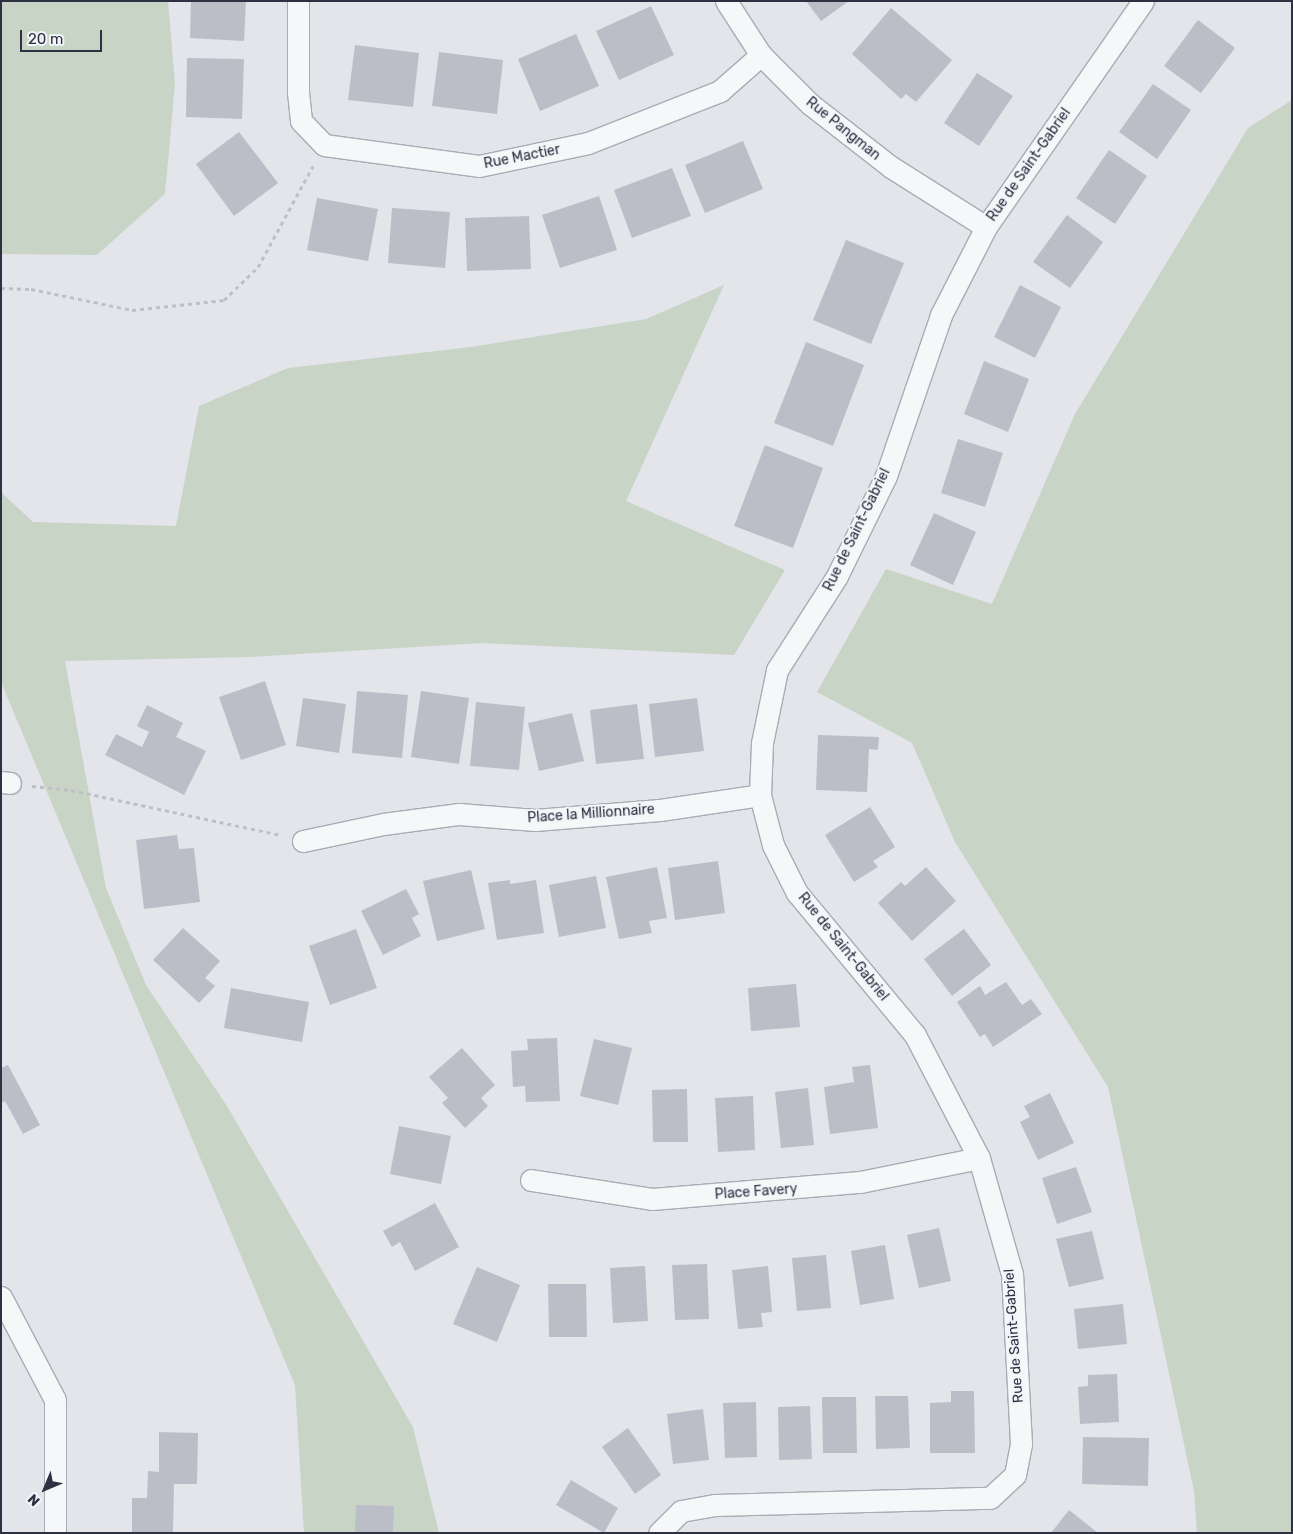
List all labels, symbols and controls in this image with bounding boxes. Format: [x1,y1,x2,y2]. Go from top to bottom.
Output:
scale bar [22,20,105,52]
text: 20 m [28,30,63,48]
street label: Rue Pangman [802,94,884,164]
street label: Rue de Saint-Gabriel [984,105,1074,225]
street label: Rue Mactier [482,141,562,173]
street label: Rue de Saint-Gabriel [820,466,894,594]
street label: Place la Millionnaire [527,801,655,827]
street label: Rue de Saint-Gabriel [794,890,892,1004]
street label: Place Favery [714,1181,798,1203]
street label: Rue de Saint-Gabriel [1001,1268,1027,1404]
north arrow [20,1464,70,1514]
text: N [24,1490,44,1510]

